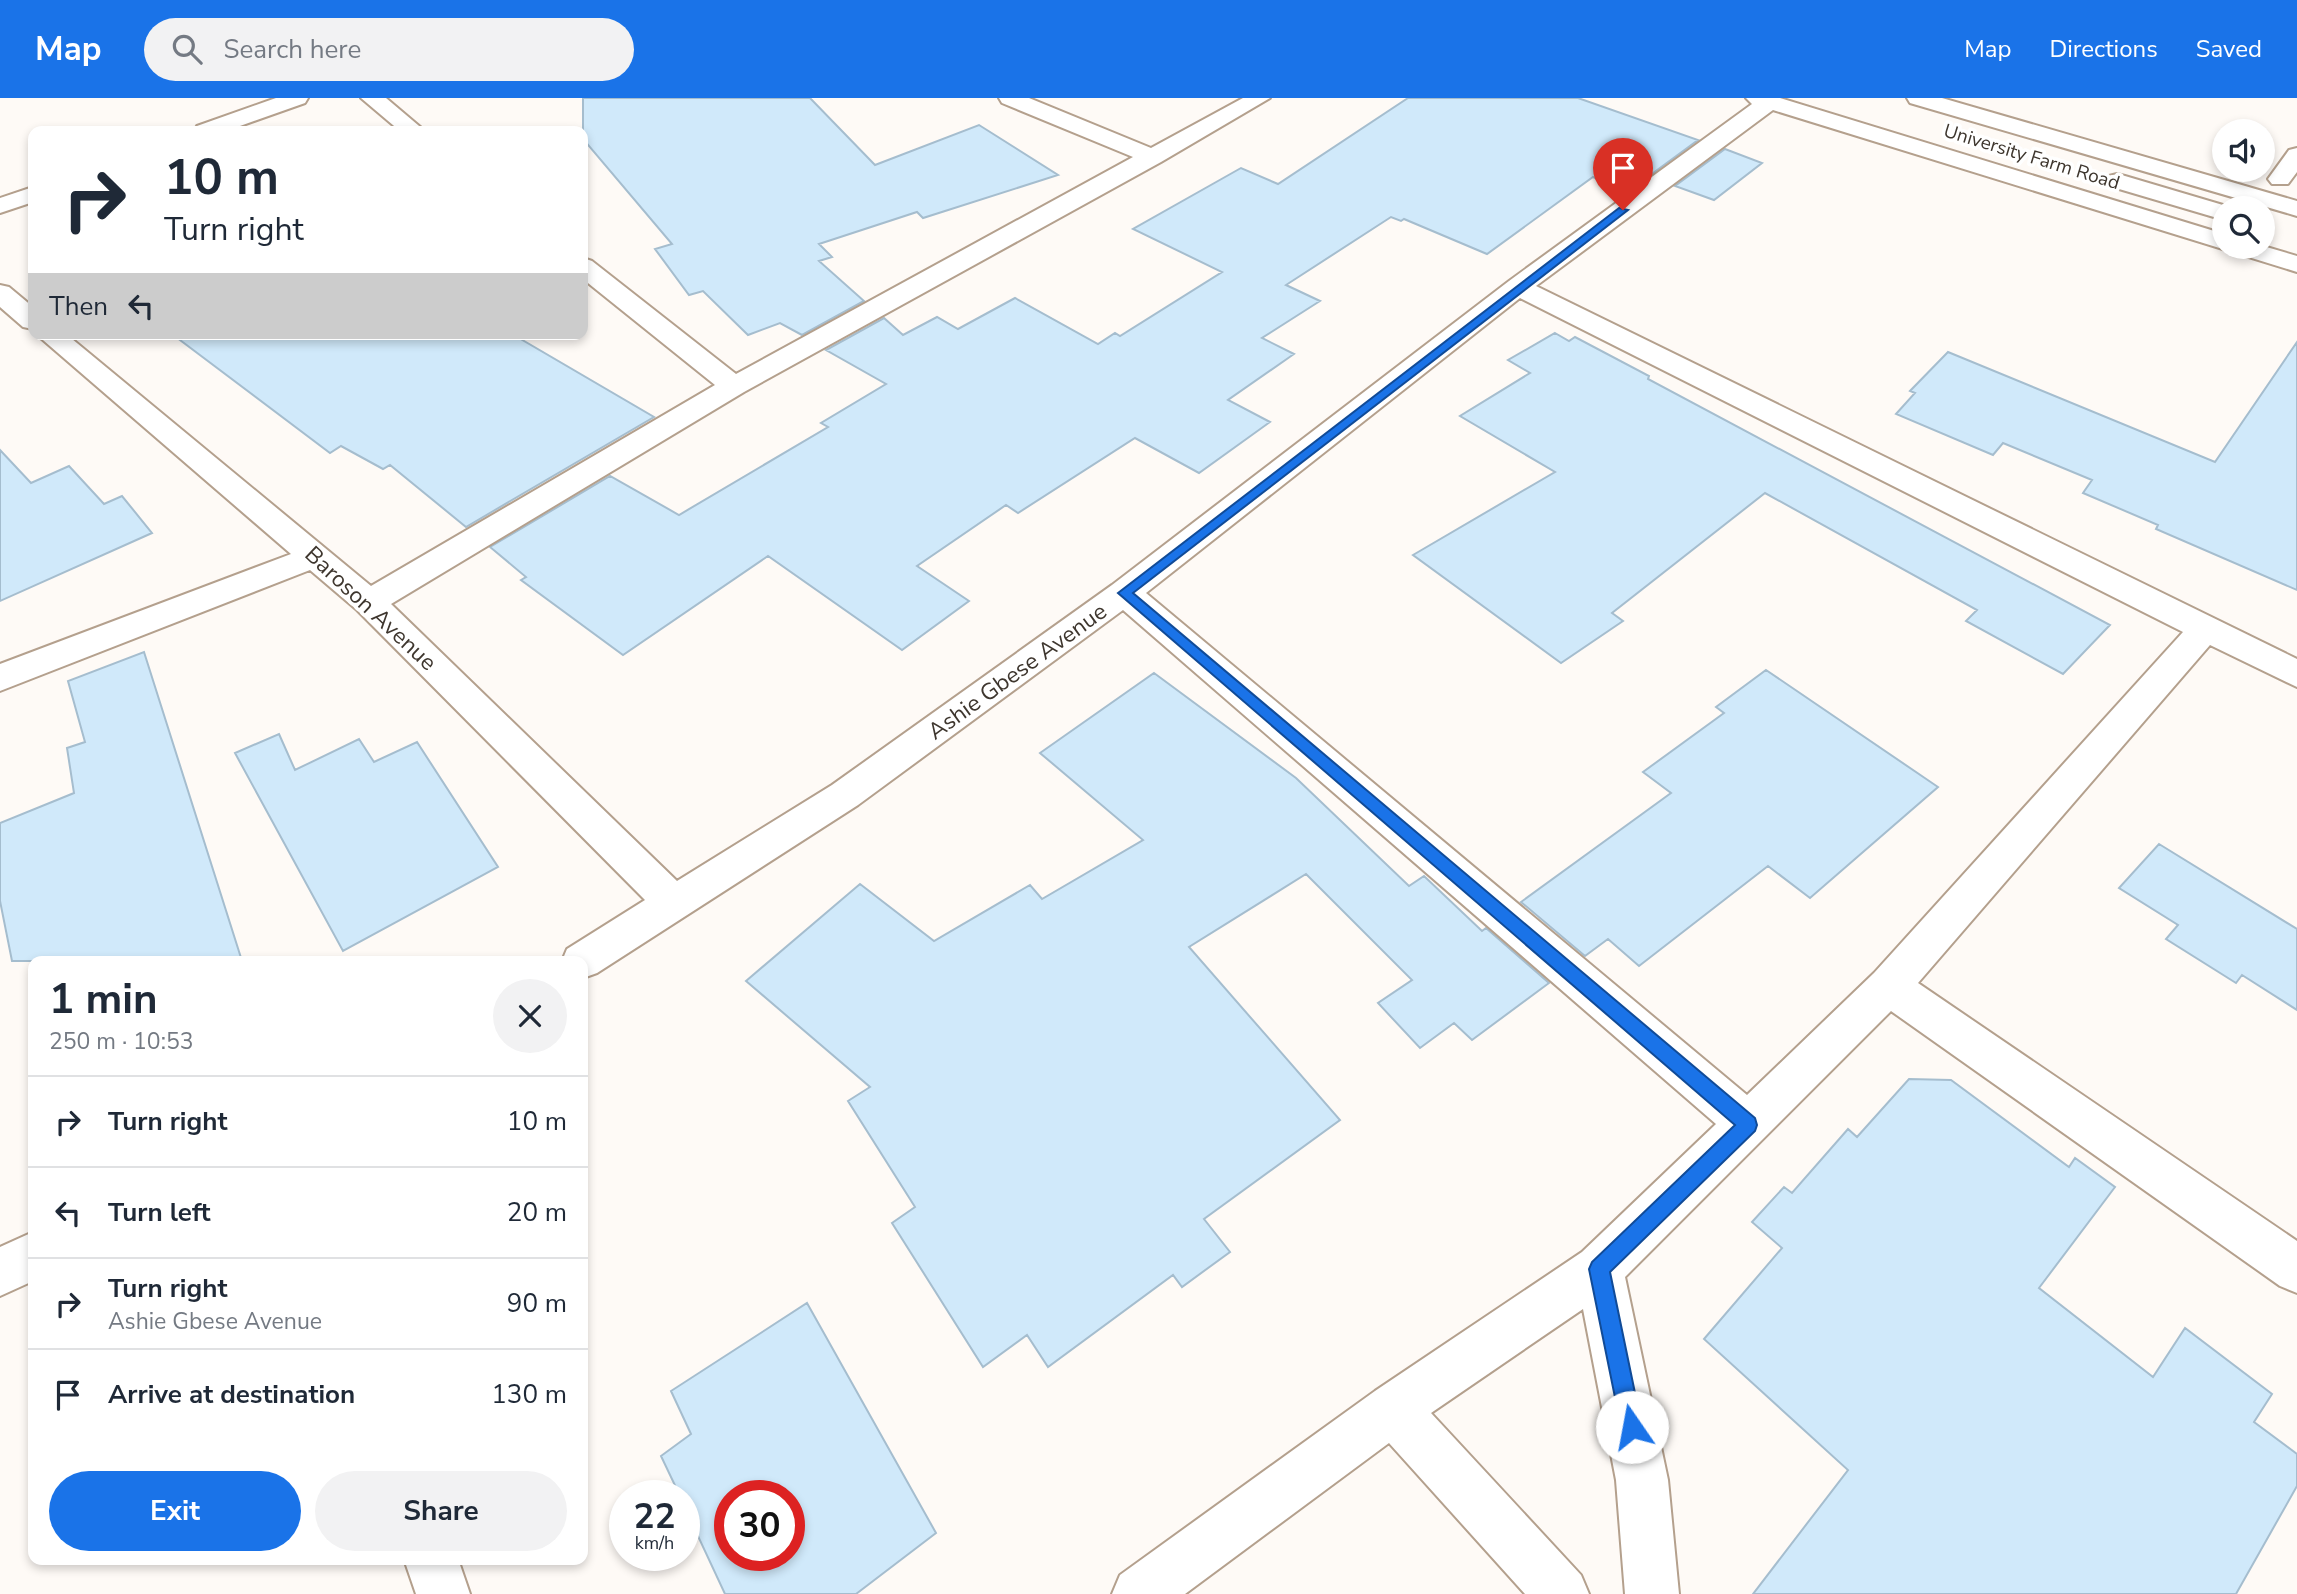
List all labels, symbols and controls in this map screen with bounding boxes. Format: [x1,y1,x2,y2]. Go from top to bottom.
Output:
search box [144,18,634,81]
text: Map [35,27,102,72]
icon: search [168,30,206,68]
text: Search here [224,32,361,67]
text: Map [1964,33,2011,65]
text: Directions [2049,33,2158,65]
text: Saved [2196,33,2262,65]
street label: University Farm Road [1941,118,2123,196]
map controls [2212,119,2275,259]
button: sound [2212,119,2275,182]
pin [1593,138,1653,210]
text: 10 m [164,144,279,211]
icon: arrive [1604,149,1642,187]
icon: right [49,154,140,245]
button: search [2212,196,2275,259]
text: Turn right [164,208,304,251]
icon: left [122,287,160,325]
text: Then [49,289,108,324]
street label: Baroson Avenue [298,539,443,678]
street label: Ashie Gbese Avenue [922,596,1113,747]
text: 1 min [49,971,158,1028]
button: close [493,979,567,1053]
text: 250 m · 10:53 [49,1026,194,1057]
icon: right [49,1103,87,1141]
text: Turn right [108,1104,227,1139]
text: 10 m [507,1104,567,1139]
icon: left [49,1194,87,1232]
text: Turn left [108,1195,211,1230]
text: 20 m [507,1195,567,1230]
text: Turn right [108,1271,227,1306]
icon: right [49,1285,87,1323]
text: 90 m [507,1286,567,1321]
text: Ashie Gbese Avenue [108,1306,322,1337]
icon: arrive [49,1376,87,1414]
text: Arrive at destination [108,1377,355,1412]
text: 130 m [491,1377,567,1412]
position arrow [1595,1390,1669,1464]
button: Exit [49,1471,301,1551]
button: Share [315,1471,567,1551]
speed limit sign: 30 [714,1480,805,1571]
text: 22 [633,1493,676,1540]
text: km/h [635,1531,674,1555]

